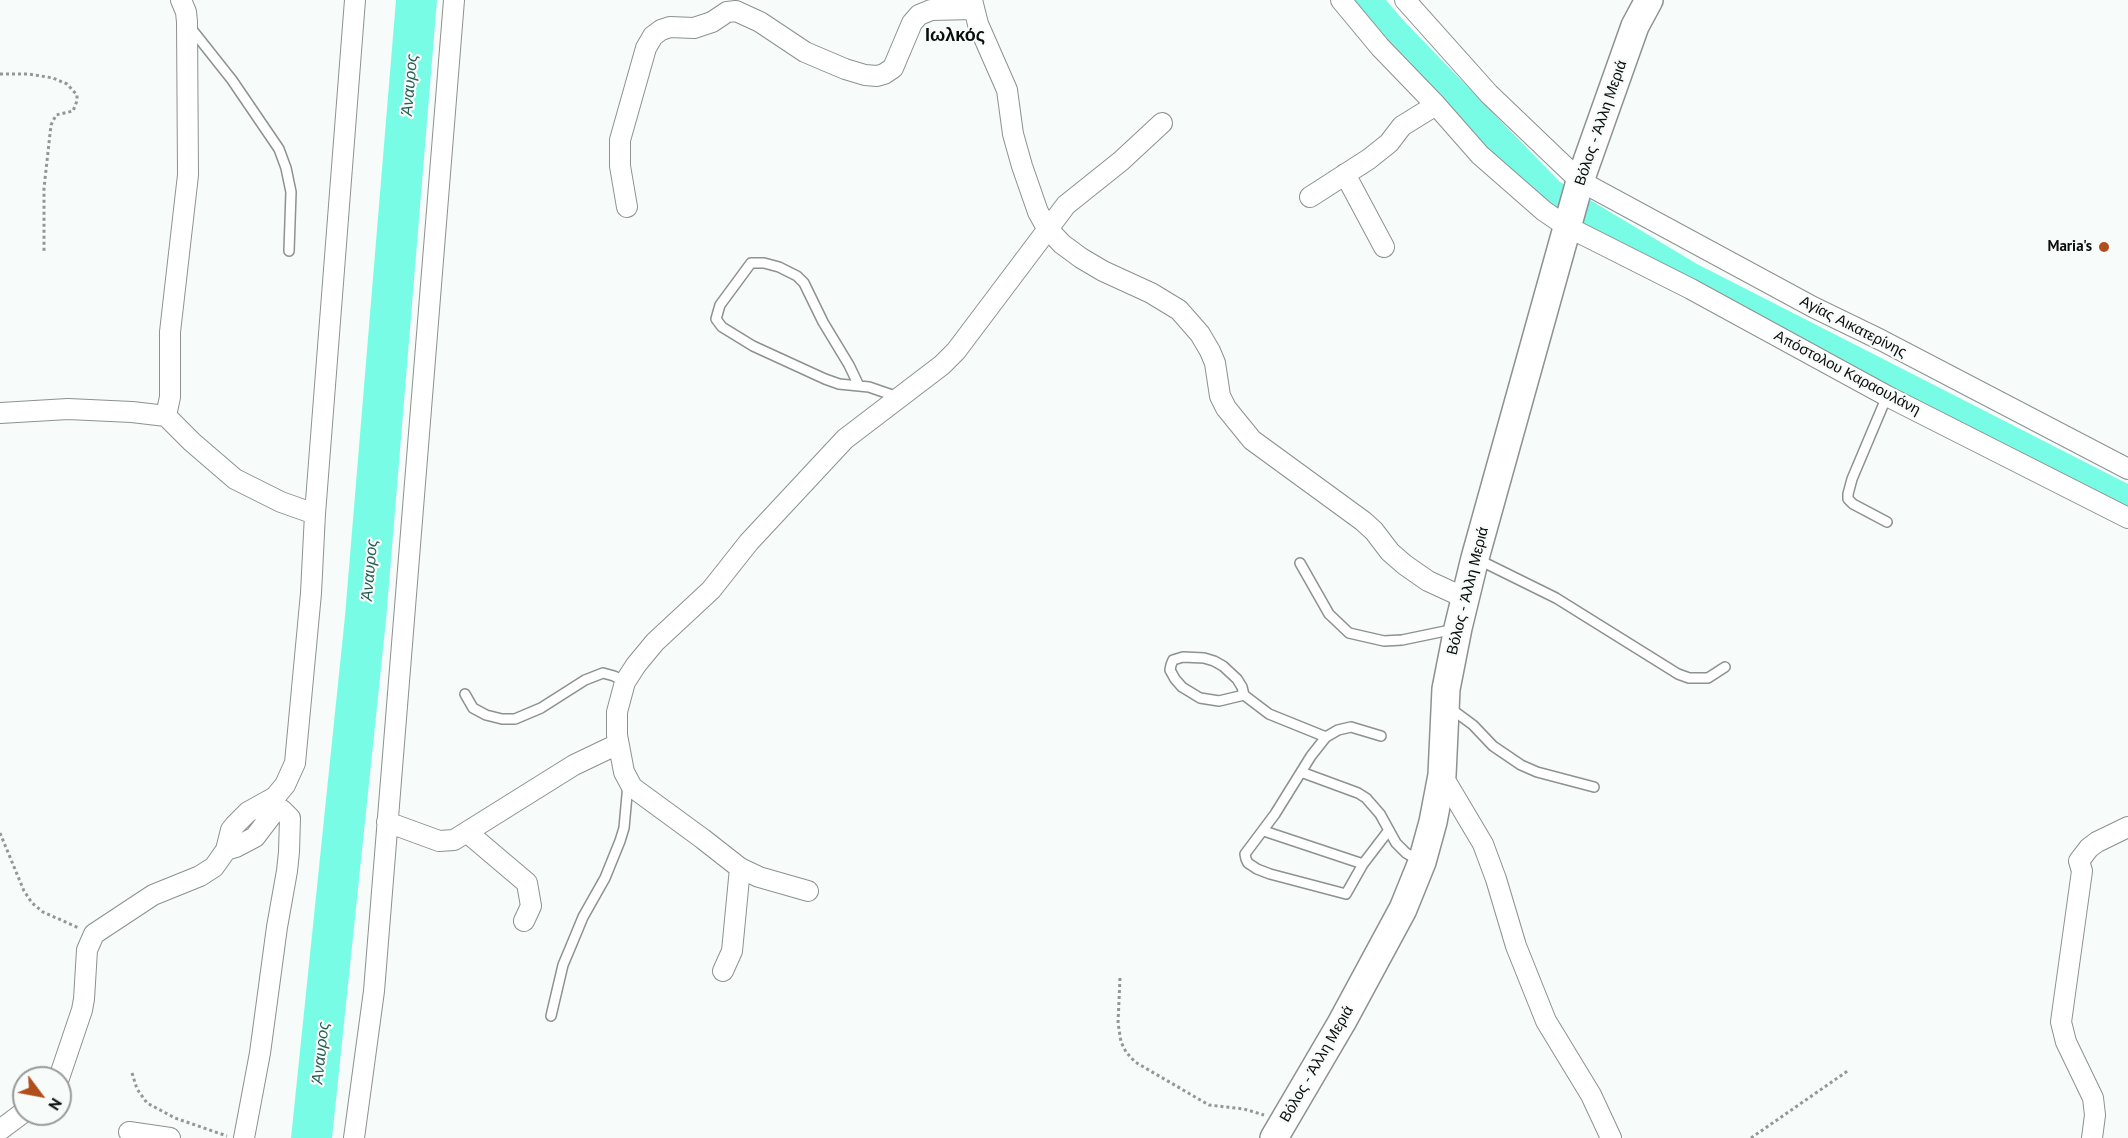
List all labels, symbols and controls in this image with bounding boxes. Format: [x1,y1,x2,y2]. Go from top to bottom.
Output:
district label: Ιωλκός [925,25,985,47]
water label: Άναυρος [398,53,422,117]
street label: Βόλος - Άλλη Μεριά [1571,58,1631,188]
place label: Maria's [2047,238,2092,256]
marker: Maria's [2097,240,2111,254]
street label: Αγίας Αικατερίνης [1797,292,1909,362]
street label: Απόστολου Καραουλάνη [1771,327,1923,419]
street label: Βόλος - Άλλη Μεριά [1443,525,1493,657]
water label: Άναυρος [358,538,382,602]
street label: Βόλος - Άλλη Μεριά [1276,1003,1358,1125]
water label: Άναυρος [308,1021,334,1085]
north arrow [12,1066,72,1126]
text: N [44,1095,67,1114]

